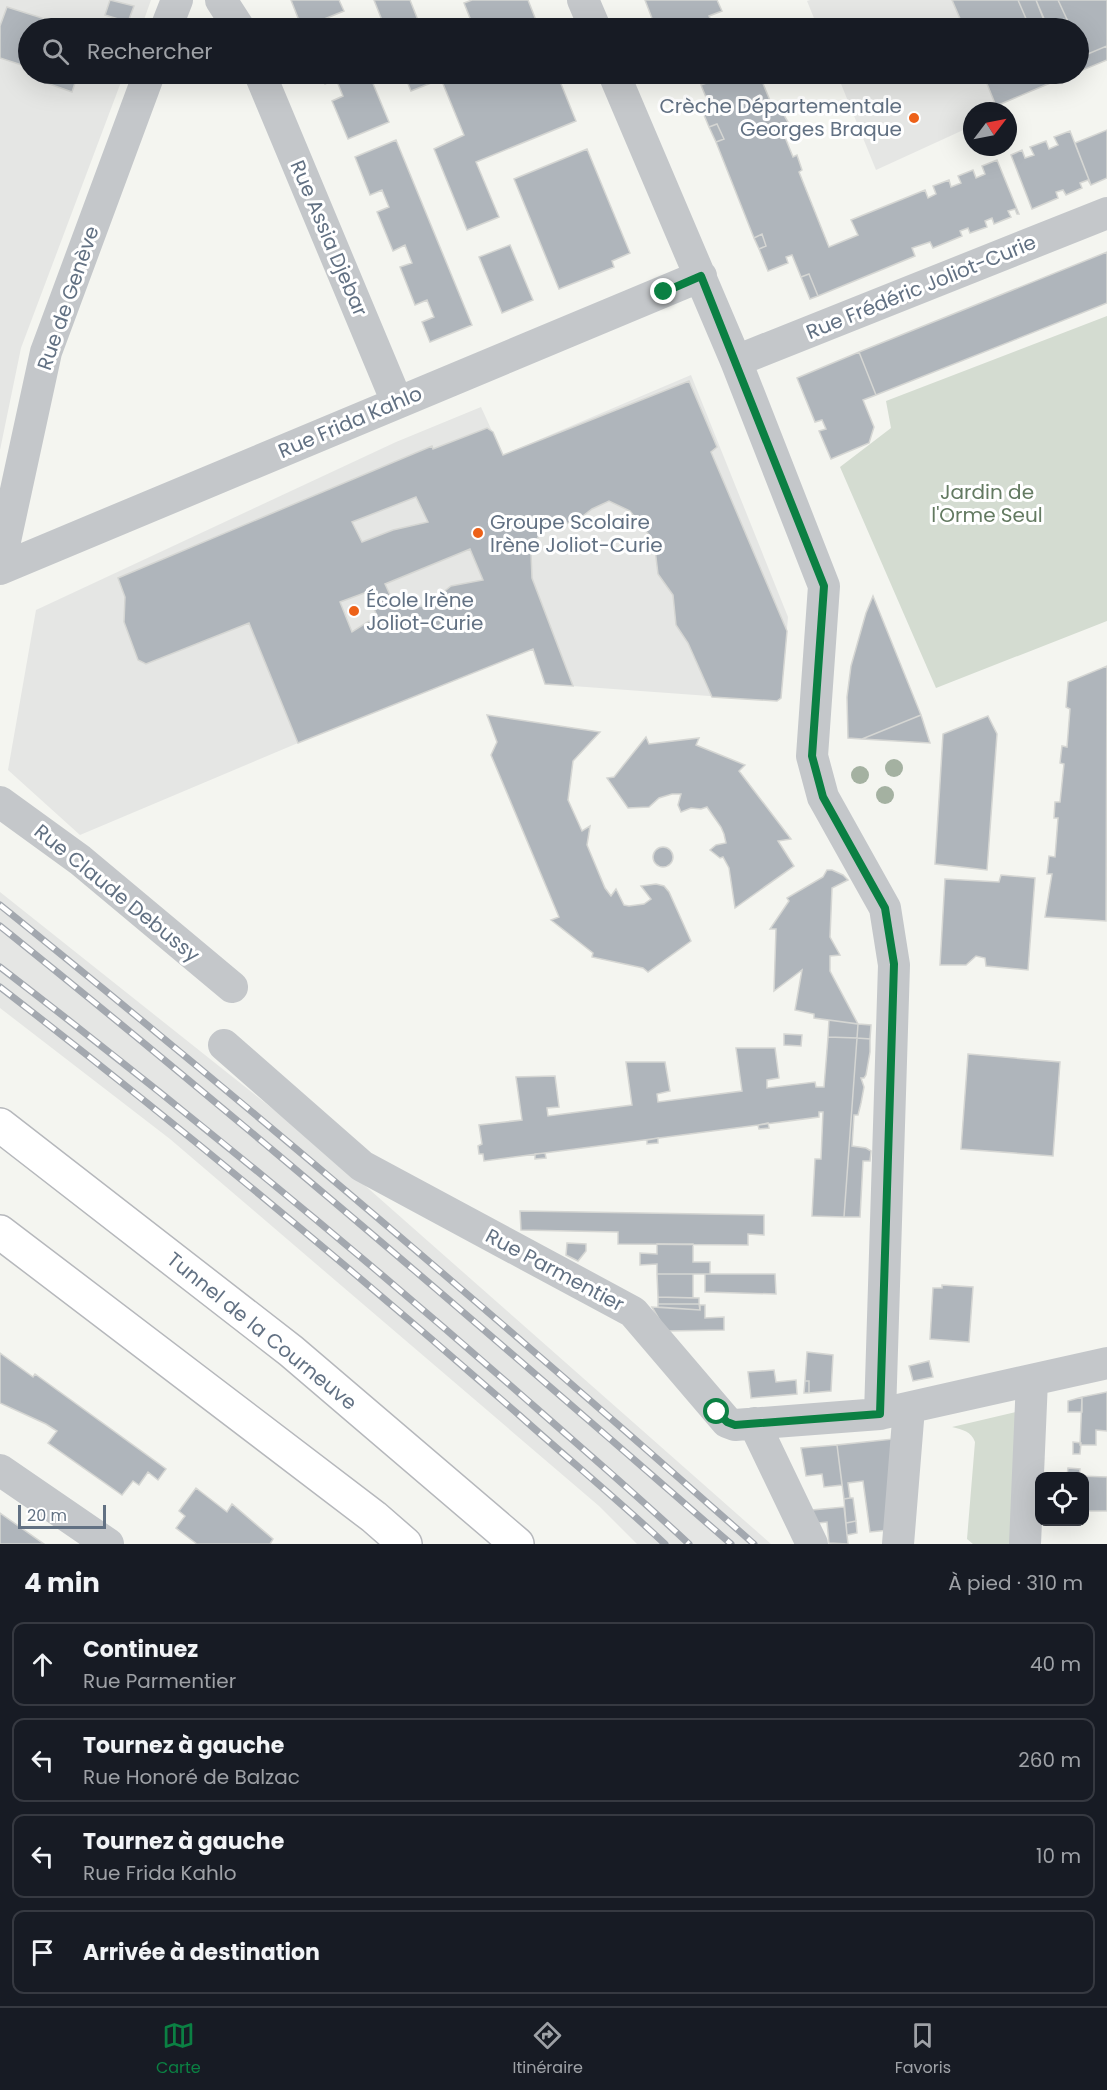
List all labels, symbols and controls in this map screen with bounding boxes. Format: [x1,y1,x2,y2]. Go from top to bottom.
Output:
search box [18,18,1089,84]
icon: search [39,35,72,68]
text: Rechercher [87,36,213,67]
place label: Crèche Départementale Georges Braque [659,92,902,143]
north arrow [963,102,1017,156]
marker: Crèche Départementale Georges Braque [907,111,921,125]
street label: Rue Assia Djebar [284,156,374,320]
street label: Rue de Genève [30,222,106,374]
street label: Rue Frédéric Joliot-Curie [802,228,1040,346]
route end [650,278,676,304]
street label: Rue Frida Kahlo [274,379,426,465]
park label: Jardin de l'Orme Seul [931,478,1043,529]
place label: Groupe Scolaire Irène Joliot-Curie [490,508,663,559]
marker: Groupe Scolaire Irène Joliot-Curie [471,526,485,540]
place label: École Irène Joliot-Curie [366,586,483,637]
marker: École Irène Joliot-Curie [347,604,361,618]
street label: Rue Claude Debussy [28,817,206,969]
street label: Rue Parmentier [481,1222,629,1318]
street label: Tunnel de la Courneuve [161,1246,363,1416]
route start [703,1398,729,1424]
map controls [1035,1472,1089,1526]
button: locate [1035,1472,1089,1526]
scale bar [18,1502,106,1530]
text: 20 m [27,1504,67,1527]
text: 4 min [24,1565,100,1601]
text: À pied · 310 m [948,1569,1083,1597]
text: Continuez [83,1634,198,1665]
icon: ahead [26,1648,59,1681]
text: 40 m [1030,1650,1081,1678]
text: Rue Parmentier [83,1667,236,1695]
text: Tournez à gauche [83,1730,284,1761]
icon: left [26,1744,59,1777]
text: 260 m [1018,1746,1081,1774]
text: Rue Honoré de Balzac [83,1763,300,1791]
text: Tournez à gauche [83,1826,284,1857]
icon: left [26,1840,59,1873]
text: 10 m [1036,1842,1081,1870]
text: Rue Frida Kahlo [83,1859,237,1887]
icon: arrive [26,1936,59,1969]
text: Arrivée à destination [83,1937,320,1968]
tab: Carte [156,2019,201,2080]
tab: Itinéraire [513,2019,583,2080]
tab: Favoris [895,2019,951,2080]

